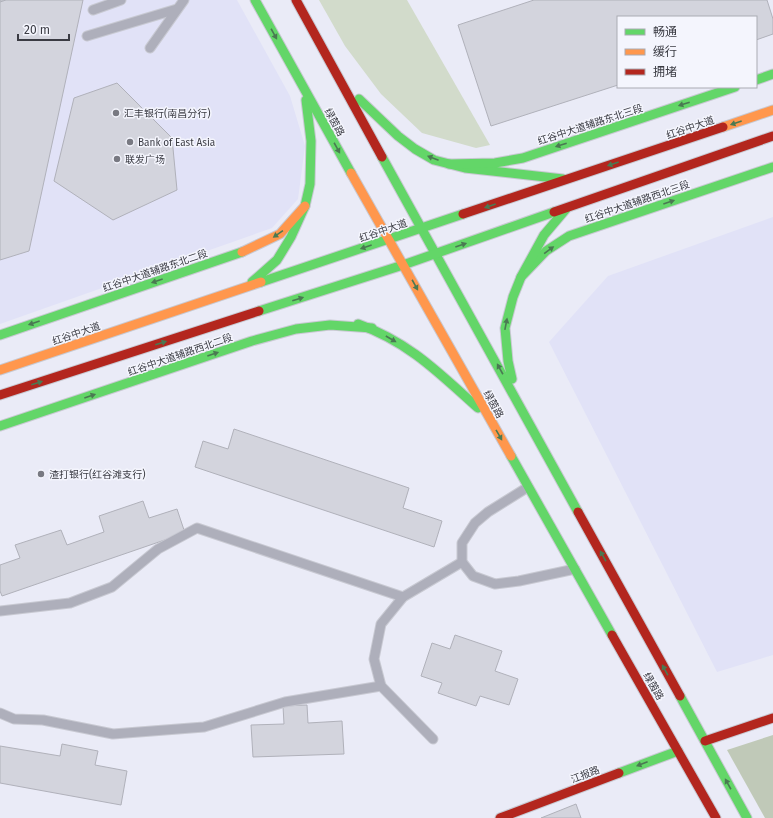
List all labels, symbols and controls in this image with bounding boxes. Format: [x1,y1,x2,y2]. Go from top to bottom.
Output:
scale bar [18,16,69,42]
legend [617,16,757,88]
text: 20 m [24,23,50,37]
text: 畅通 [653,25,677,39]
one-way arrow [271,28,277,40]
text: 缓行 [653,45,677,59]
text: 拥堵 [653,65,677,79]
one-way arrow [678,101,690,107]
street label: 红谷中大道辅路东北三段 [536,102,644,148]
street label: 绿茵路 [322,106,347,139]
place label: 汇丰银行(南昌分行) [124,107,210,120]
marker: 汇丰银行(南昌分行) [111,108,121,118]
street label: 红谷中大道 [665,114,716,142]
one-way arrow [730,120,742,126]
marker: Bank of East Asia [125,137,135,147]
place label: Bank of East Asia [138,137,215,149]
one-way arrow [334,142,341,154]
one-way arrow [555,142,567,148]
marker: 联发广场 [112,154,122,164]
place label: 联发广场 [125,154,165,166]
one-way arrow [427,155,439,161]
one-way arrow [607,162,619,168]
street label: 红谷中大道辅路西北三段 [583,178,691,226]
one-way arrow [663,199,675,205]
one-way arrow [483,203,495,209]
street label: 红谷中大道 [358,217,409,245]
one-way arrow [273,230,283,238]
one-way arrow [455,241,467,247]
one-way arrow [360,244,372,250]
one-way arrow [543,246,554,254]
street label: 红谷中大道辅路东北二段 [101,247,209,295]
one-way arrow [151,278,163,284]
one-way arrow [411,279,418,291]
one-way arrow [292,296,304,302]
one-way arrow [503,318,509,330]
one-way arrow [28,320,40,326]
street label: 红谷中大道 [51,320,102,348]
street label: 红谷中大道辅路西北二段 [126,331,234,379]
one-way arrow [385,335,397,342]
one-way arrow [155,340,167,346]
one-way arrow [208,351,220,357]
one-way arrow [496,363,503,374]
one-way arrow [31,380,43,386]
street label: 绿茵路 [481,388,506,421]
one-way arrow [84,393,96,399]
one-way arrow [496,429,502,441]
place label: 渣打银行(红谷滩支行) [49,468,145,481]
marker: 渣打银行(红谷滩支行) [36,469,46,479]
one-way arrow [599,550,606,562]
one-way arrow [662,664,669,676]
street label: 绿茵路 [640,671,666,702]
one-way arrow [635,762,647,768]
street label: 江报路 [569,764,602,786]
one-way arrow [725,778,731,790]

